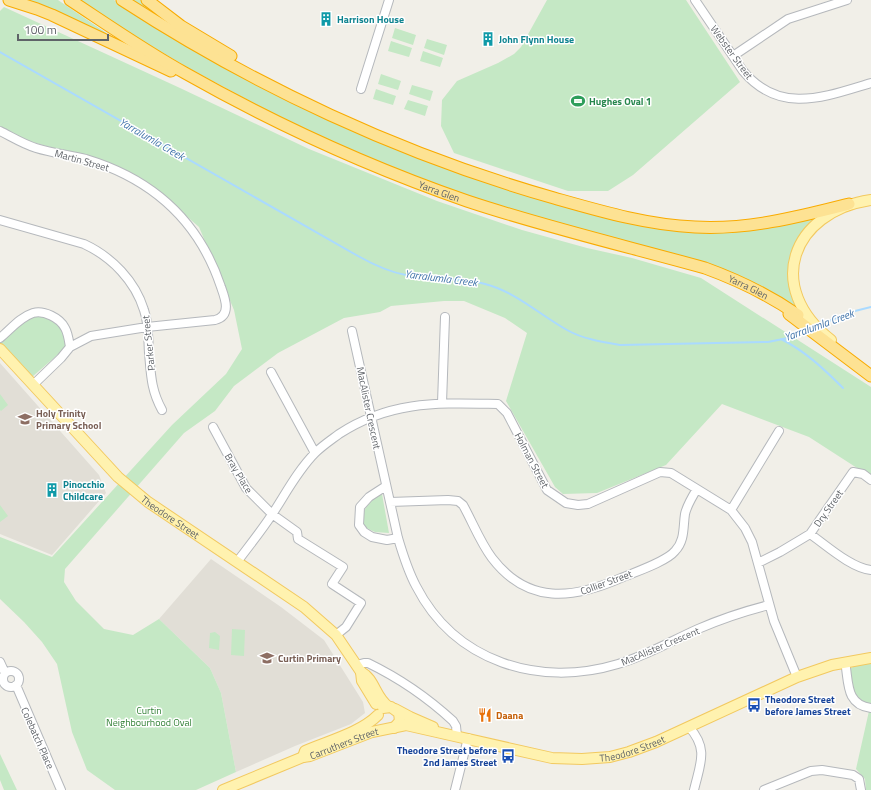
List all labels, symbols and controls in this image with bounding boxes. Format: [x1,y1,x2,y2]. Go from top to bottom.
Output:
building icon: Harrison House [318,11,334,27]
place label: Harrison House [337,12,404,27]
scale bar [18,16,108,42]
text: 100 m [24,20,57,39]
street label: Webster Street [707,22,757,83]
building icon: John Flynn House [480,31,496,47]
place label: John Flynn House [499,32,574,47]
sports icon: Hughes Oval 1 [570,93,586,109]
place label: Hughes Oval 1 [589,94,651,109]
water label: Yarralumla Creek [116,114,189,165]
street label: Martin Street [53,146,111,176]
street label: Yarra Glen [416,177,462,206]
water label: Yarralumla Creek [404,266,479,291]
street label: Yarra Glen [726,271,771,303]
water label: Yarralumla Creek [782,305,857,345]
street label: Parker Street [138,314,159,371]
street label: MacAlister Crescent [352,366,385,451]
place label: Holy Trinity Primary School [36,406,102,433]
school or university icon: Holy Trinity Primary School [17,411,33,427]
street label: Holman Street [511,430,553,491]
street label: Bray Place [221,450,256,496]
place label: Pinocchio Childcare [63,477,105,504]
building icon: Pinocchio Childcare [44,482,60,498]
street label: Dry Street [810,486,847,530]
street label: Theodore Street [137,492,203,543]
street label: Collier Street [578,566,635,599]
street label: MacAlister Crescent [619,623,702,670]
school or university icon: Curtin Primary [259,650,275,666]
place label: Curtin Primary [278,651,341,666]
place label: Theodore Street before James Street [765,692,851,719]
bus stop icon: Theodore Street before James Street [746,697,762,713]
park label: Curtin Neighbourhood Oval [106,703,192,730]
street label: Colebatch Place [17,705,58,772]
restaurant icon: Daana [477,707,493,723]
place label: Daana [496,708,523,723]
street label: Carruthers Street [307,724,380,763]
street label: Theodore Street [599,732,668,766]
place label: Theodore Street before 2nd James Street [397,743,497,770]
bus stop icon: Theodore Street before 2nd James Street [500,748,516,764]

